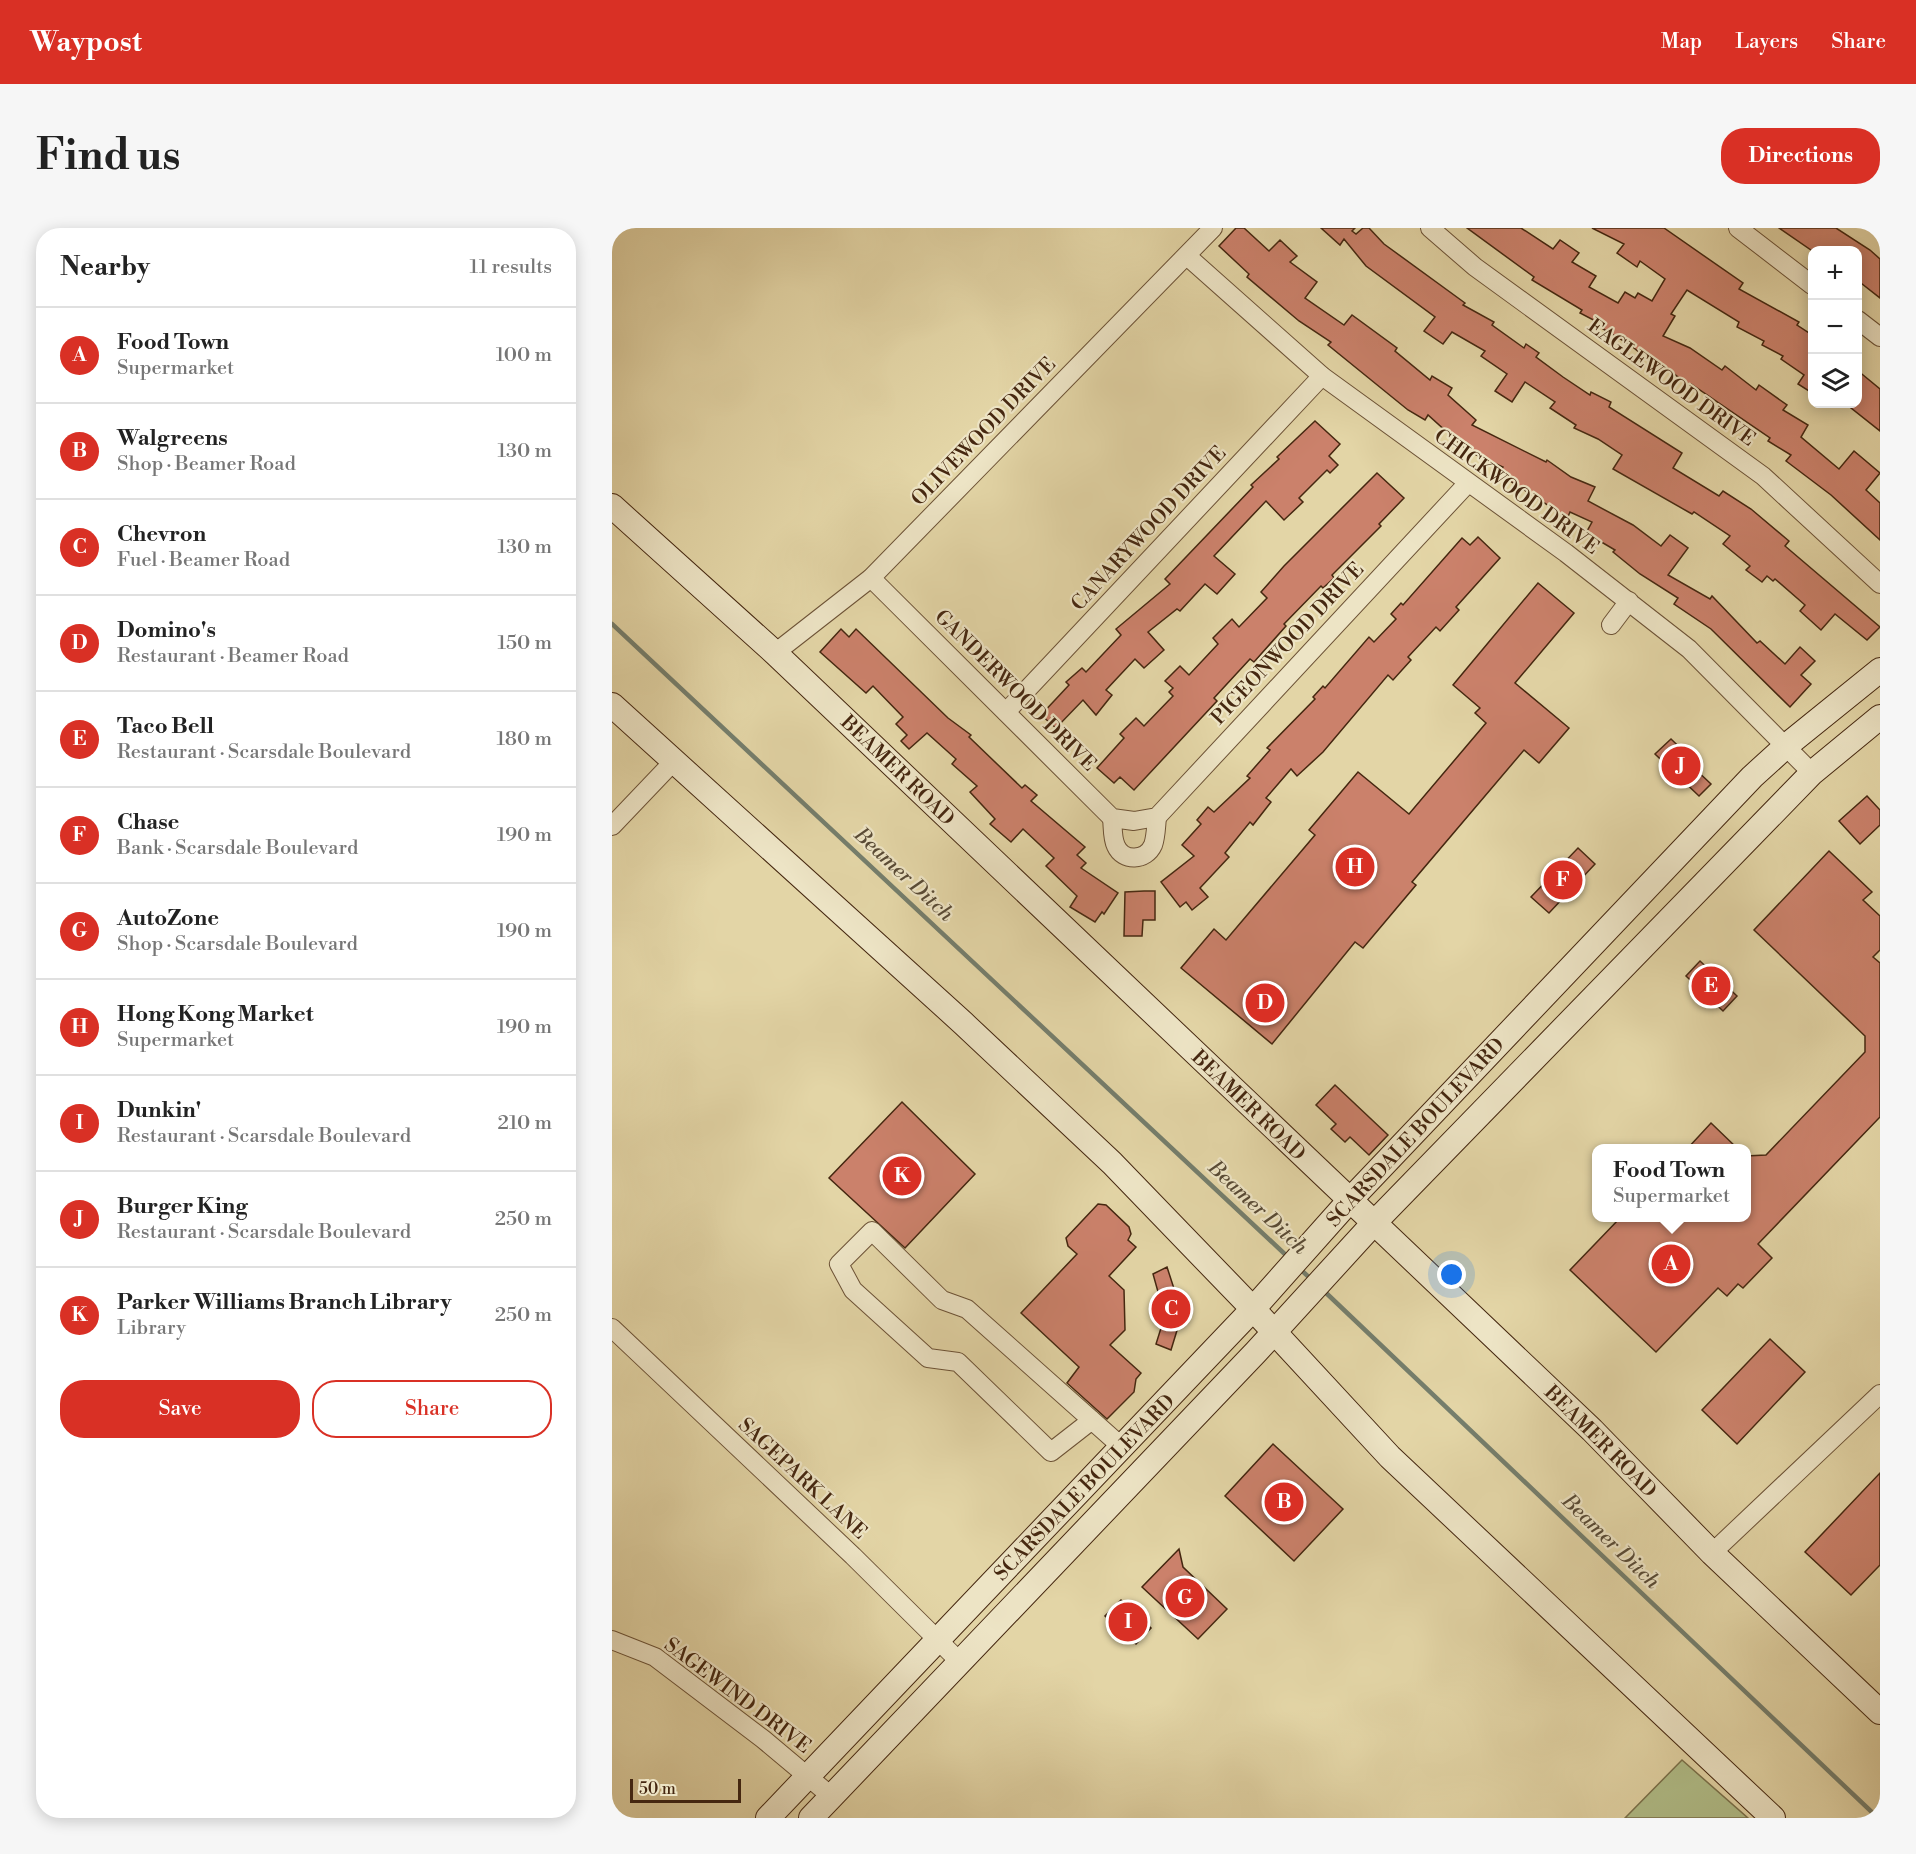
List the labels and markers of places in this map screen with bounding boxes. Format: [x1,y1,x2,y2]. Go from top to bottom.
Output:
pin: J [1662,744,1700,788]
pin: H [1336,844,1374,890]
pin: F [1544,858,1582,902]
pin: E [1692,964,1730,1008]
pin: D [1246,980,1284,1026]
pin: K [882,1154,922,1198]
pin: A [1652,1242,1690,1286]
pin: C [1152,1286,1190,1332]
pin: B [1264,1480,1304,1524]
pin: G [1166,1576,1204,1620]
pin: I [1108,1600,1148,1644]

